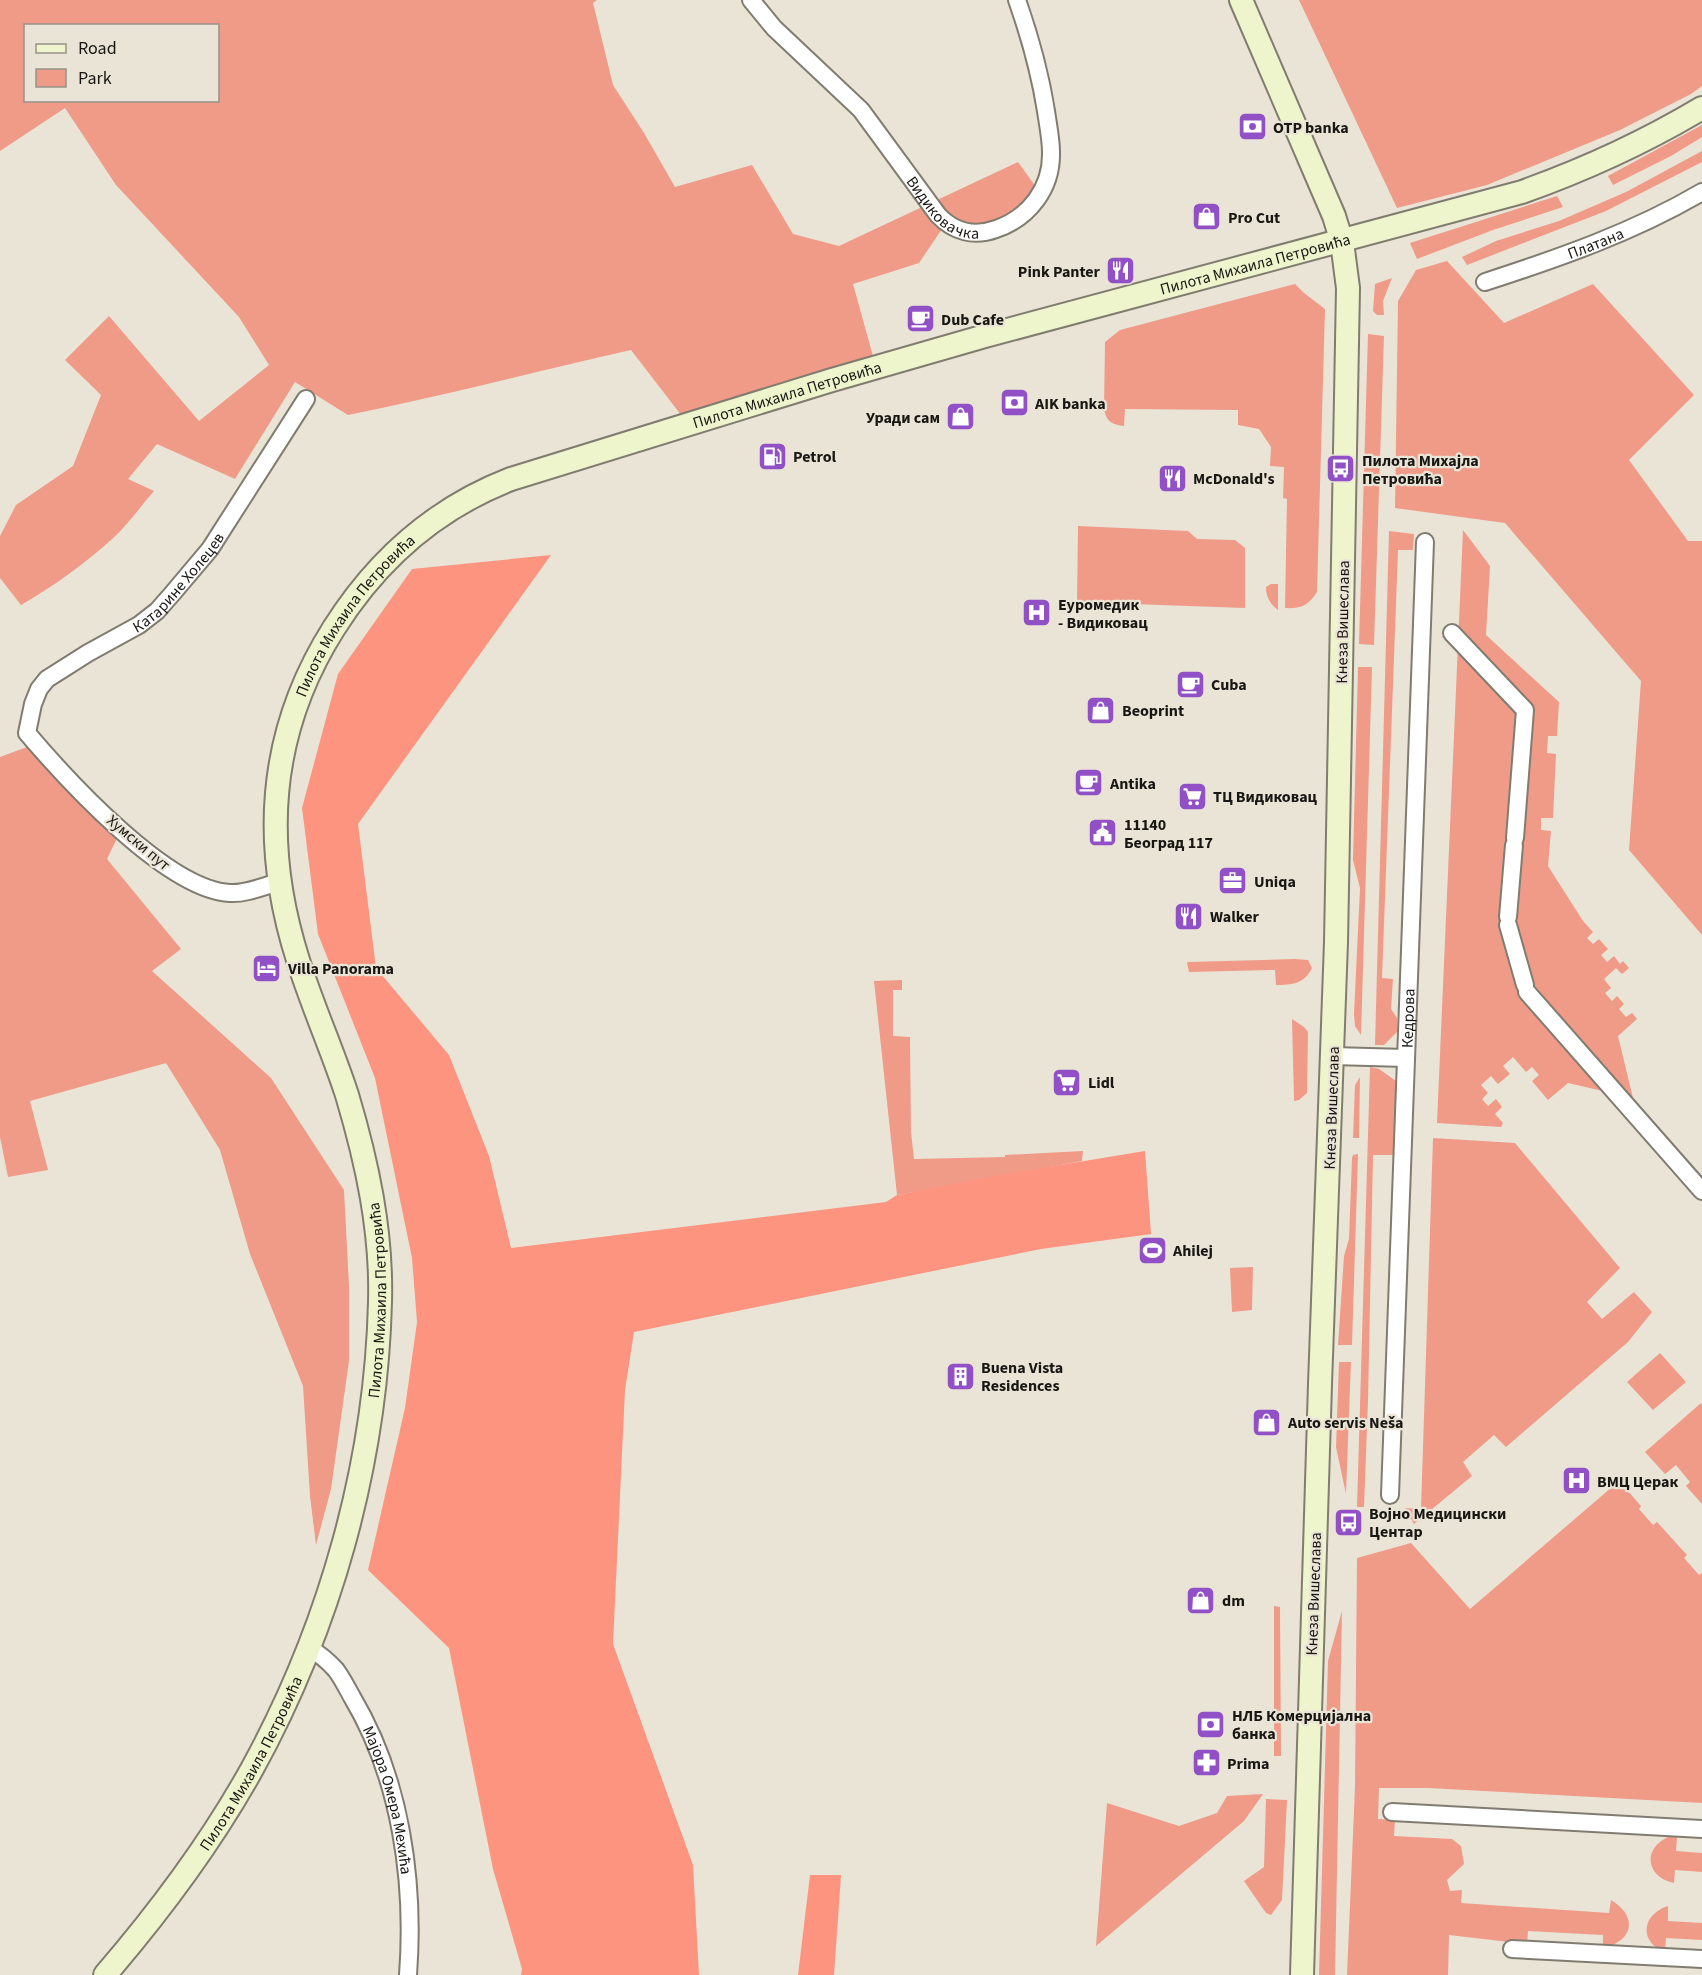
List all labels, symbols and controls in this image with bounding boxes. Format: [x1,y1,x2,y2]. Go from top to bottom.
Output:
legend [24,24,219,102]
text: Road [78,36,117,61]
text: Park [78,66,112,91]
bank icon: OTP banka [1236,111,1268,143]
place label: OTP banka [1273,117,1349,139]
street label: Видиковачка [901,172,979,245]
shop icon: Pro Cut [1191,201,1223,233]
place label: Pro Cut [1228,207,1280,229]
street label: Платана [1564,223,1627,265]
street label: Пилота Михаила Петровића [1158,229,1353,301]
restaurant icon: Pink Panter [1105,255,1137,287]
place label: Pink Panter [1018,261,1101,283]
cafe icon: Dub Cafe [904,303,936,335]
place label: Dub Cafe [941,309,1004,331]
street label: Пилота Михаила Петровића [690,356,884,434]
bank icon: AIK banka [998,387,1030,419]
place label: AIK banka [1034,393,1106,415]
shop icon: Уради сам [945,401,977,433]
place label: Уради сам [866,407,940,429]
fuel station icon: Petrol [756,440,788,472]
place label: Petrol [793,446,837,468]
place label: Пилота Михајла Петровића [1362,450,1479,490]
bus stop icon: Пилота Михајла Петровића [1325,453,1357,485]
restaurant icon: McDonald's [1156,462,1188,494]
place label: McDonald's [1193,468,1275,490]
street label: Катарине Холецев [129,528,230,638]
street label: Пилота Михаила Петровића [290,530,420,700]
street label: Кнеза Вишеслава [1331,560,1355,684]
place label: Еуромедик - Видиковац [1058,594,1148,634]
hospital icon: Еуромедик - Видиковац [1021,597,1053,629]
cafe icon: Cuba [1174,668,1206,700]
place label: Cuba [1211,674,1247,696]
shop icon: Beoprint [1085,694,1117,726]
place label: Beoprint [1122,700,1184,722]
cafe icon: Antika [1073,767,1105,799]
place label: Antika [1109,773,1156,795]
supermarket icon: ТЦ Видиковац [1176,780,1208,812]
place label: ТЦ Видиковац [1213,786,1318,808]
street label: Хумски пут [102,810,175,876]
place label: 11140 Београд 117 [1124,814,1213,854]
public building icon: 11140 Београд 117 [1087,817,1119,849]
office icon: Uniqa [1217,865,1249,897]
place label: Uniqa [1254,871,1296,893]
restaurant icon: Walker [1173,900,1205,932]
place label: Walker [1210,906,1259,928]
hotel icon: Villa Panorama [251,952,283,984]
place label: Villa Panorama [287,958,394,980]
street label: Кедрова [1396,988,1421,1049]
street label: Кнеза Вишеслава [1319,1046,1345,1170]
supermarket icon: Lidl [1051,1066,1083,1098]
place label: Lidl [1088,1072,1115,1094]
street label: Пилота Михаила Петровића [363,1201,392,1399]
sports icon: Ahilej [1136,1234,1168,1266]
place label: Ahilej [1172,1240,1213,1262]
place label: Buena Vista Residences [981,1357,1063,1397]
building icon: Buena Vista Residences [944,1360,976,1392]
shop icon: Auto servis Neša [1251,1406,1283,1438]
place label: Auto servis Neša [1287,1412,1404,1434]
hospital icon: ВМЦ Церак [1560,1465,1592,1497]
place label: ВМЦ Церак [1597,1471,1678,1493]
place label: Војно Медицински Центар [1369,1503,1506,1543]
bus stop icon: Војно Медицински Центар [1332,1506,1364,1538]
street label: Кнеза Вишеслава [1301,1532,1327,1656]
shop icon: dm [1185,1584,1217,1616]
place label: dm [1222,1590,1245,1612]
street label: Пилота Михаила Петровића [195,1673,308,1855]
place label: НЛБ Комерцијална банка [1232,1705,1371,1745]
bank icon: НЛБ Комерцијална банка [1195,1708,1227,1740]
street label: Мајора Омера Мехића [357,1722,417,1875]
pharmacy icon: Prima [1190,1747,1222,1779]
place label: Prima [1227,1753,1269,1775]

